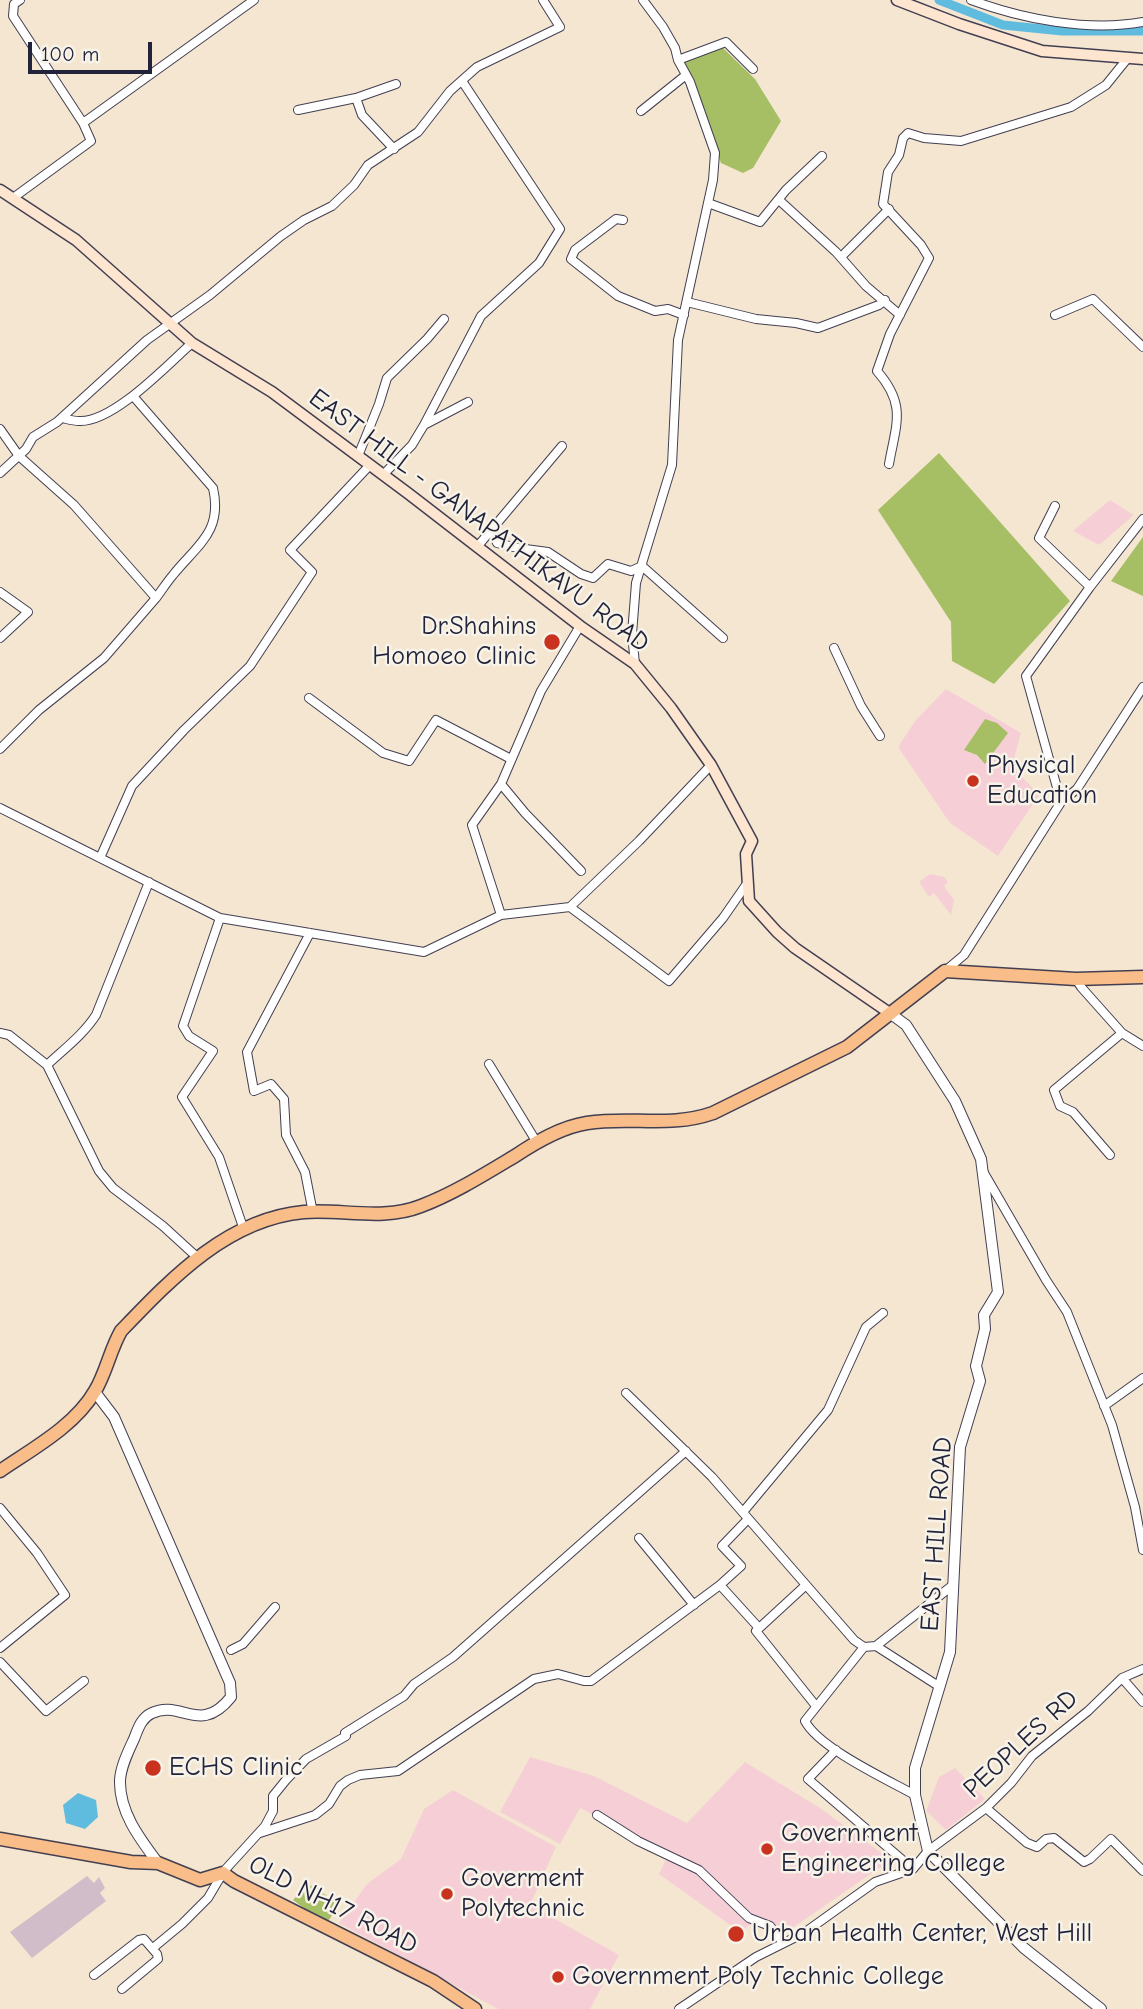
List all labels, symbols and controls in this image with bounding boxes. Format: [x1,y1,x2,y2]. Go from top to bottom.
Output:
scale bar [32,28,156,72]
text: 100 m [41,42,99,66]
street label: EAST HILL - GANAPATHIKAVU ROAD [303,383,655,659]
place label: Dr.Shahins Homoeo Clinic [372,611,536,672]
marker: Dr.Shahins Homoeo Clinic [542,632,562,652]
place label: Physical Education [987,750,1097,812]
marker: Physical Education [965,773,981,789]
street label: EAST HILL ROAD [915,1436,959,1632]
street label: PEOPLES RD [957,1683,1085,1805]
place label: ECHS Clinic [169,1752,303,1784]
marker: ECHS Clinic [143,1758,163,1778]
place label: Government Engineering College [781,1818,1005,1880]
marker: Government Engineering College [759,1841,775,1857]
street label: OLD NH17 ROAD [243,1849,423,1961]
place label: Goverment Polytechnic [461,1863,585,1924]
marker: Goverment Polytechnic [439,1886,455,1902]
place label: Urban Health Center, West Hill [752,1918,1092,1950]
marker: Urban Health Center, West Hill [726,1924,746,1944]
place label: Government Poly Technic College [572,1961,944,1993]
marker: Government Poly Technic College [550,1969,566,1985]

